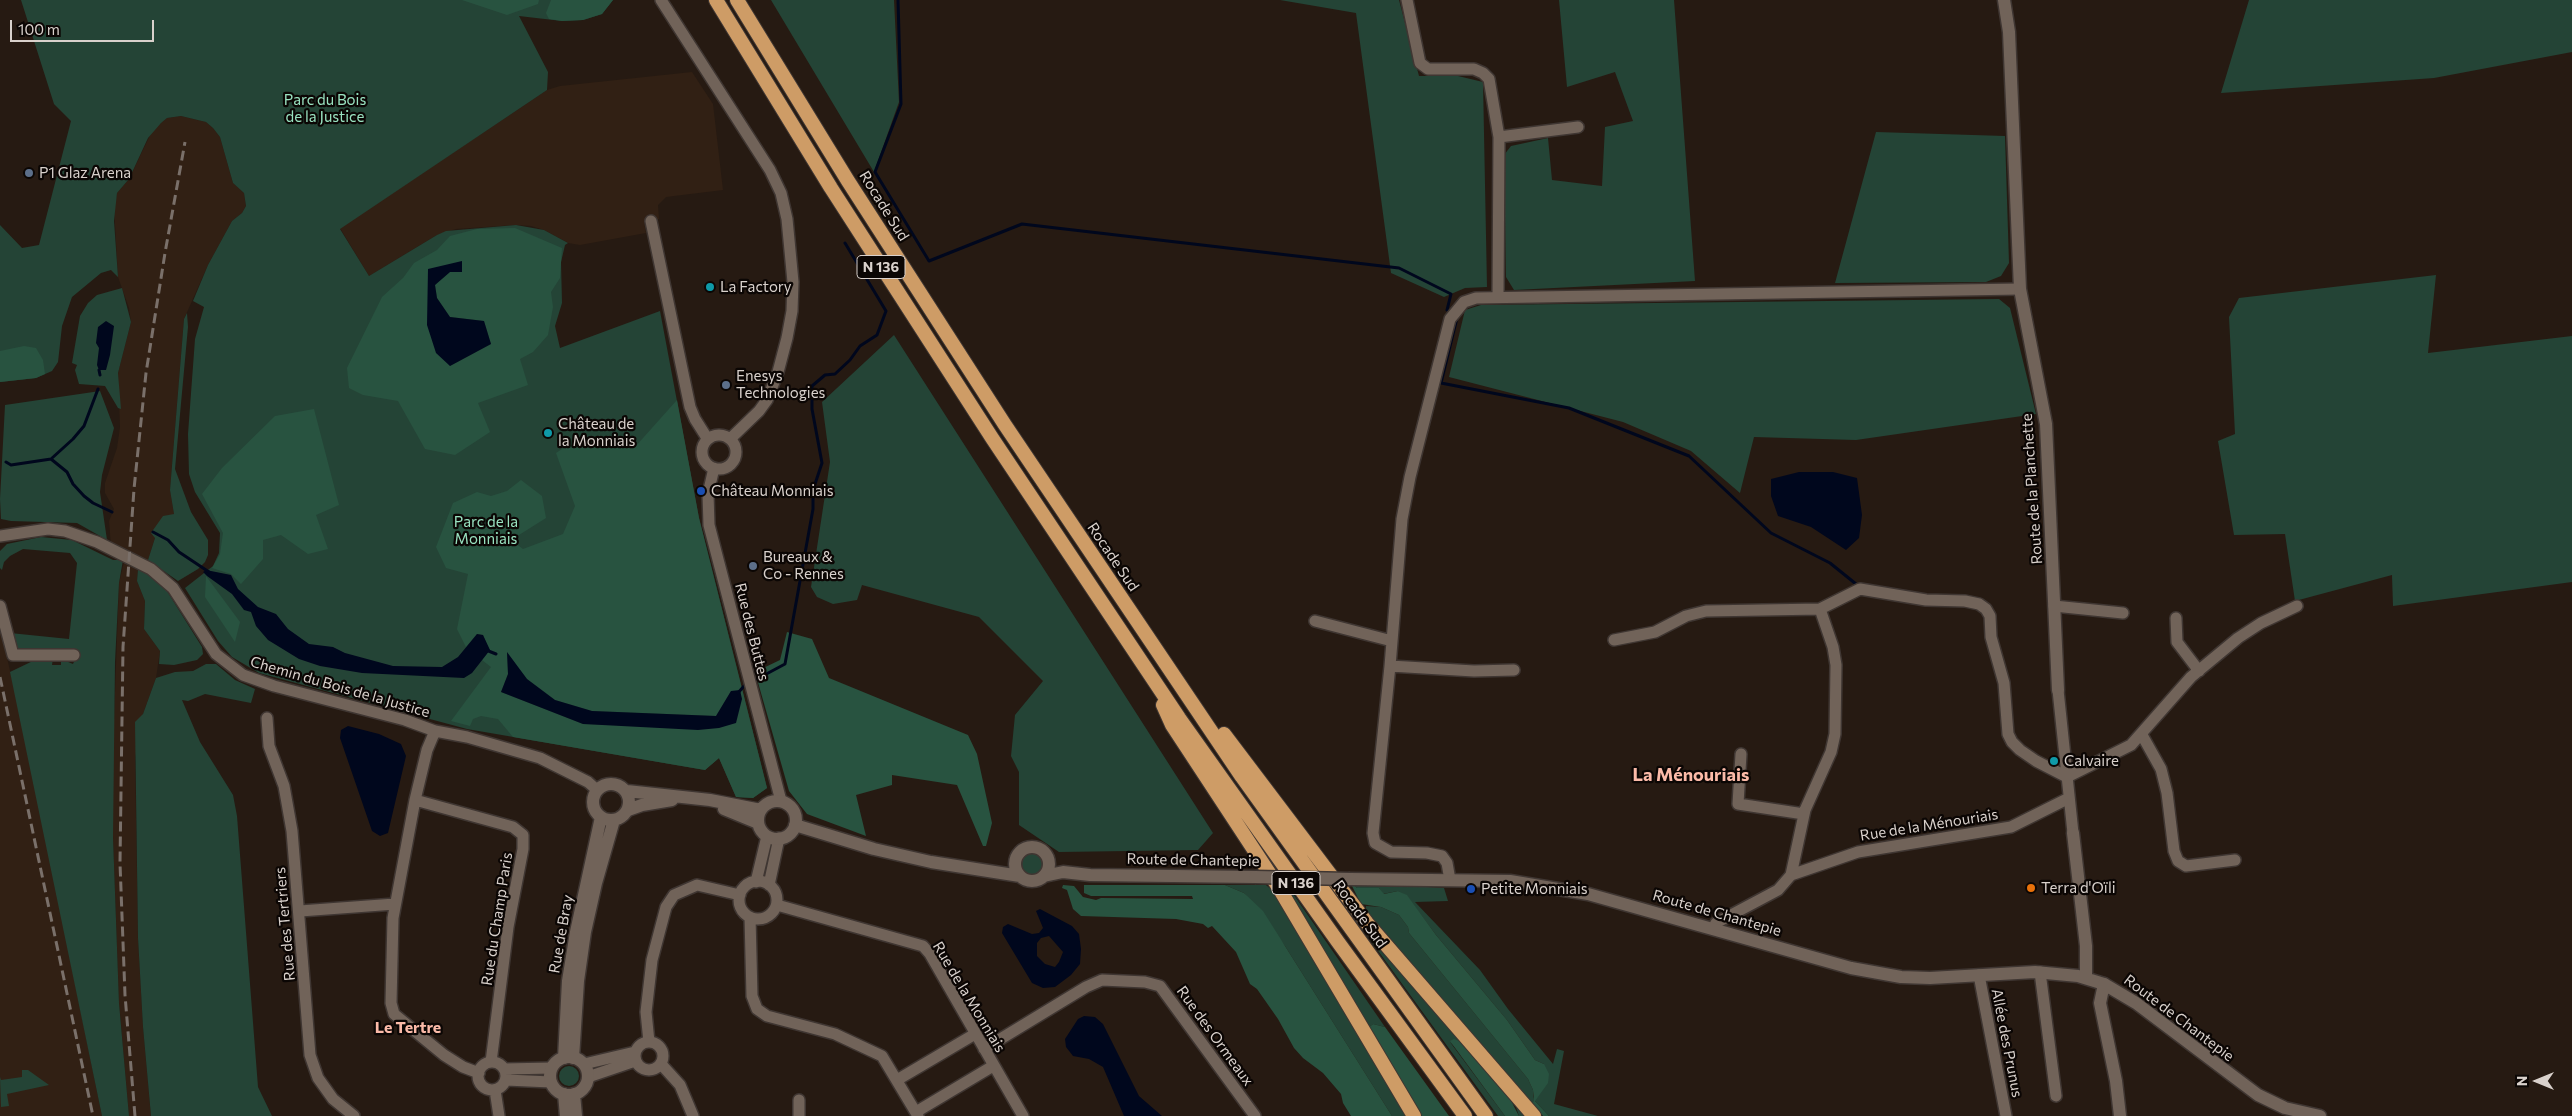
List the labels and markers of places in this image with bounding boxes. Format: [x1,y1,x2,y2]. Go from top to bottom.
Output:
place label: P1 Glaz Arena [39,164,131,182]
marker: P1 Glaz Arena [23,167,35,179]
place label: La Factory [720,278,792,296]
marker: La Factory [704,281,716,293]
place label: Enesys Technologies [736,367,825,402]
marker: Enesys Technologies [720,379,732,391]
place label: Château de la Monniais [558,415,635,450]
marker: Château de la Monniais [542,427,554,439]
place label: Château Monniais [711,482,834,500]
marker: Château Monniais [695,485,707,497]
place label: Bureaux & Co - Rennes [763,548,844,583]
marker: Bureaux & Co - Rennes [747,560,759,572]
place label: Calvaire [2064,752,2119,770]
marker: Calvaire [2048,755,2060,767]
place label: Terra d'Oïli [2041,879,2116,897]
place label: Petite Monniais [1481,880,1588,898]
marker: Terra d'Oïli [2025,882,2037,894]
marker: Petite Monniais [1465,883,1477,895]

